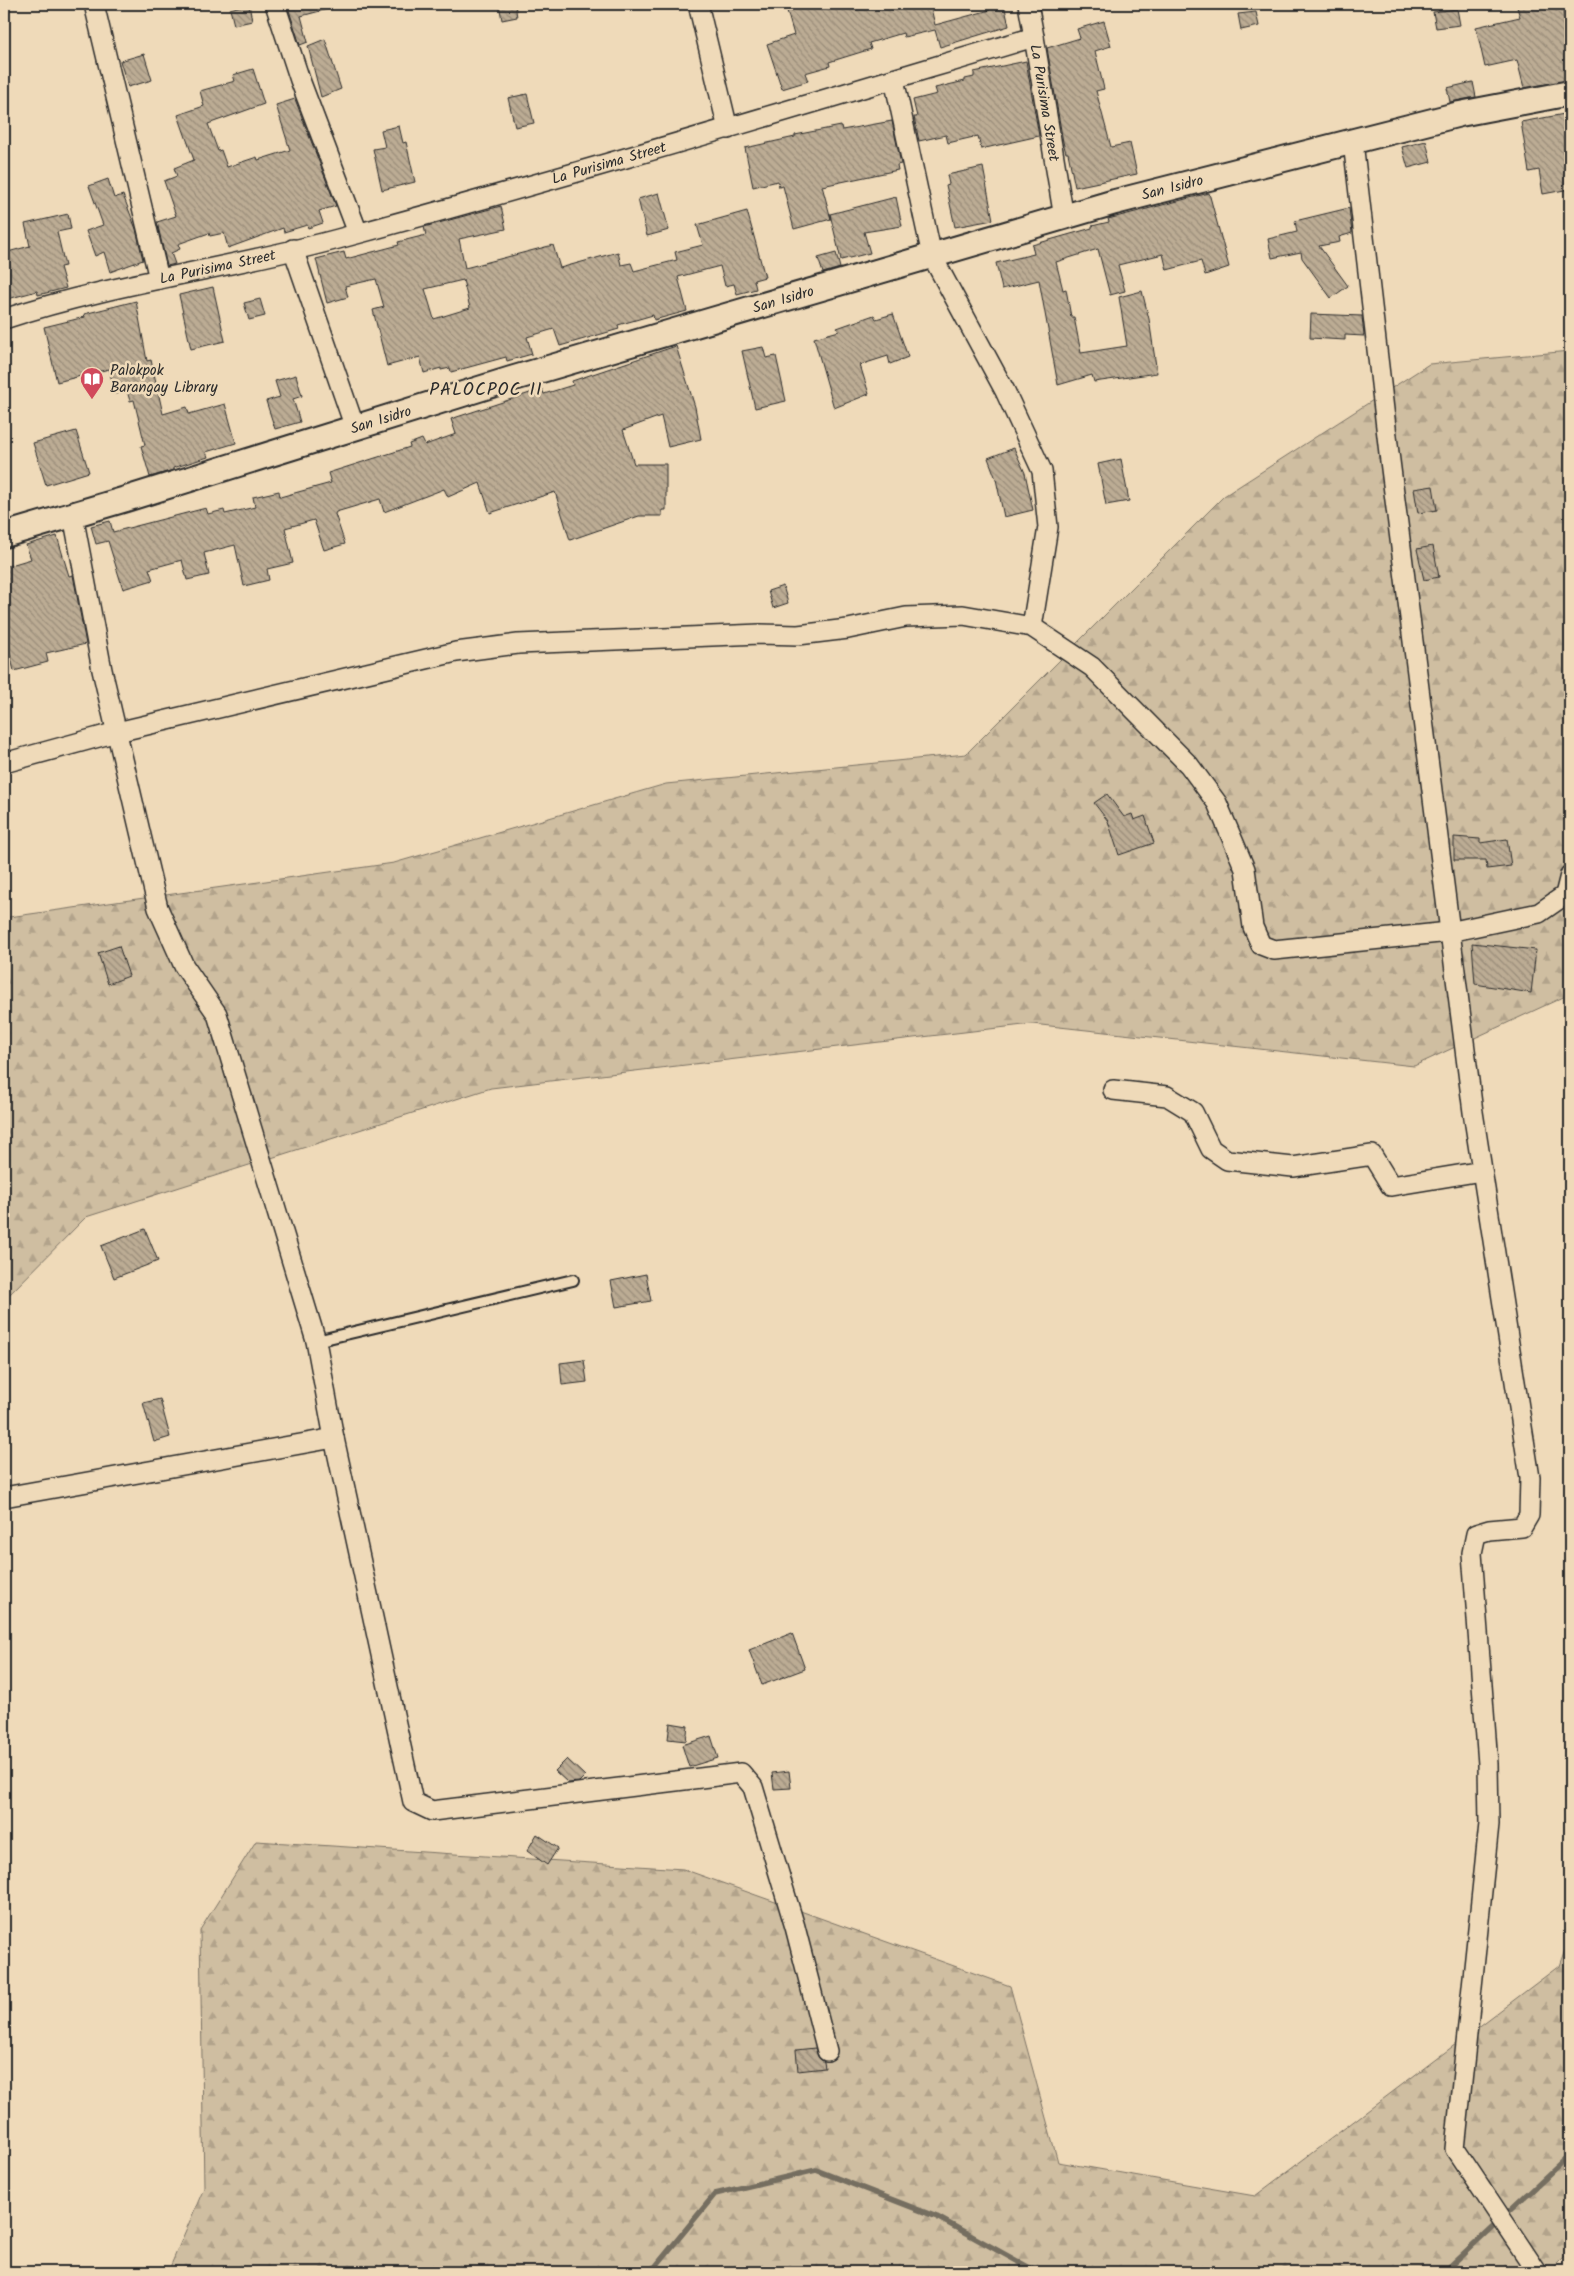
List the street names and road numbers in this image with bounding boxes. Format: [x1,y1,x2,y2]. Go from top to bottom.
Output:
street label: La Purisima Street [1022,43,1065,163]
street label: La Purisima Street [549,136,669,192]
street label: San Isidro [1139,169,1206,208]
street label: La Purisima Street [157,244,278,292]
street label: San Isidro [750,280,817,321]
street label: San Isidro [347,400,415,441]

